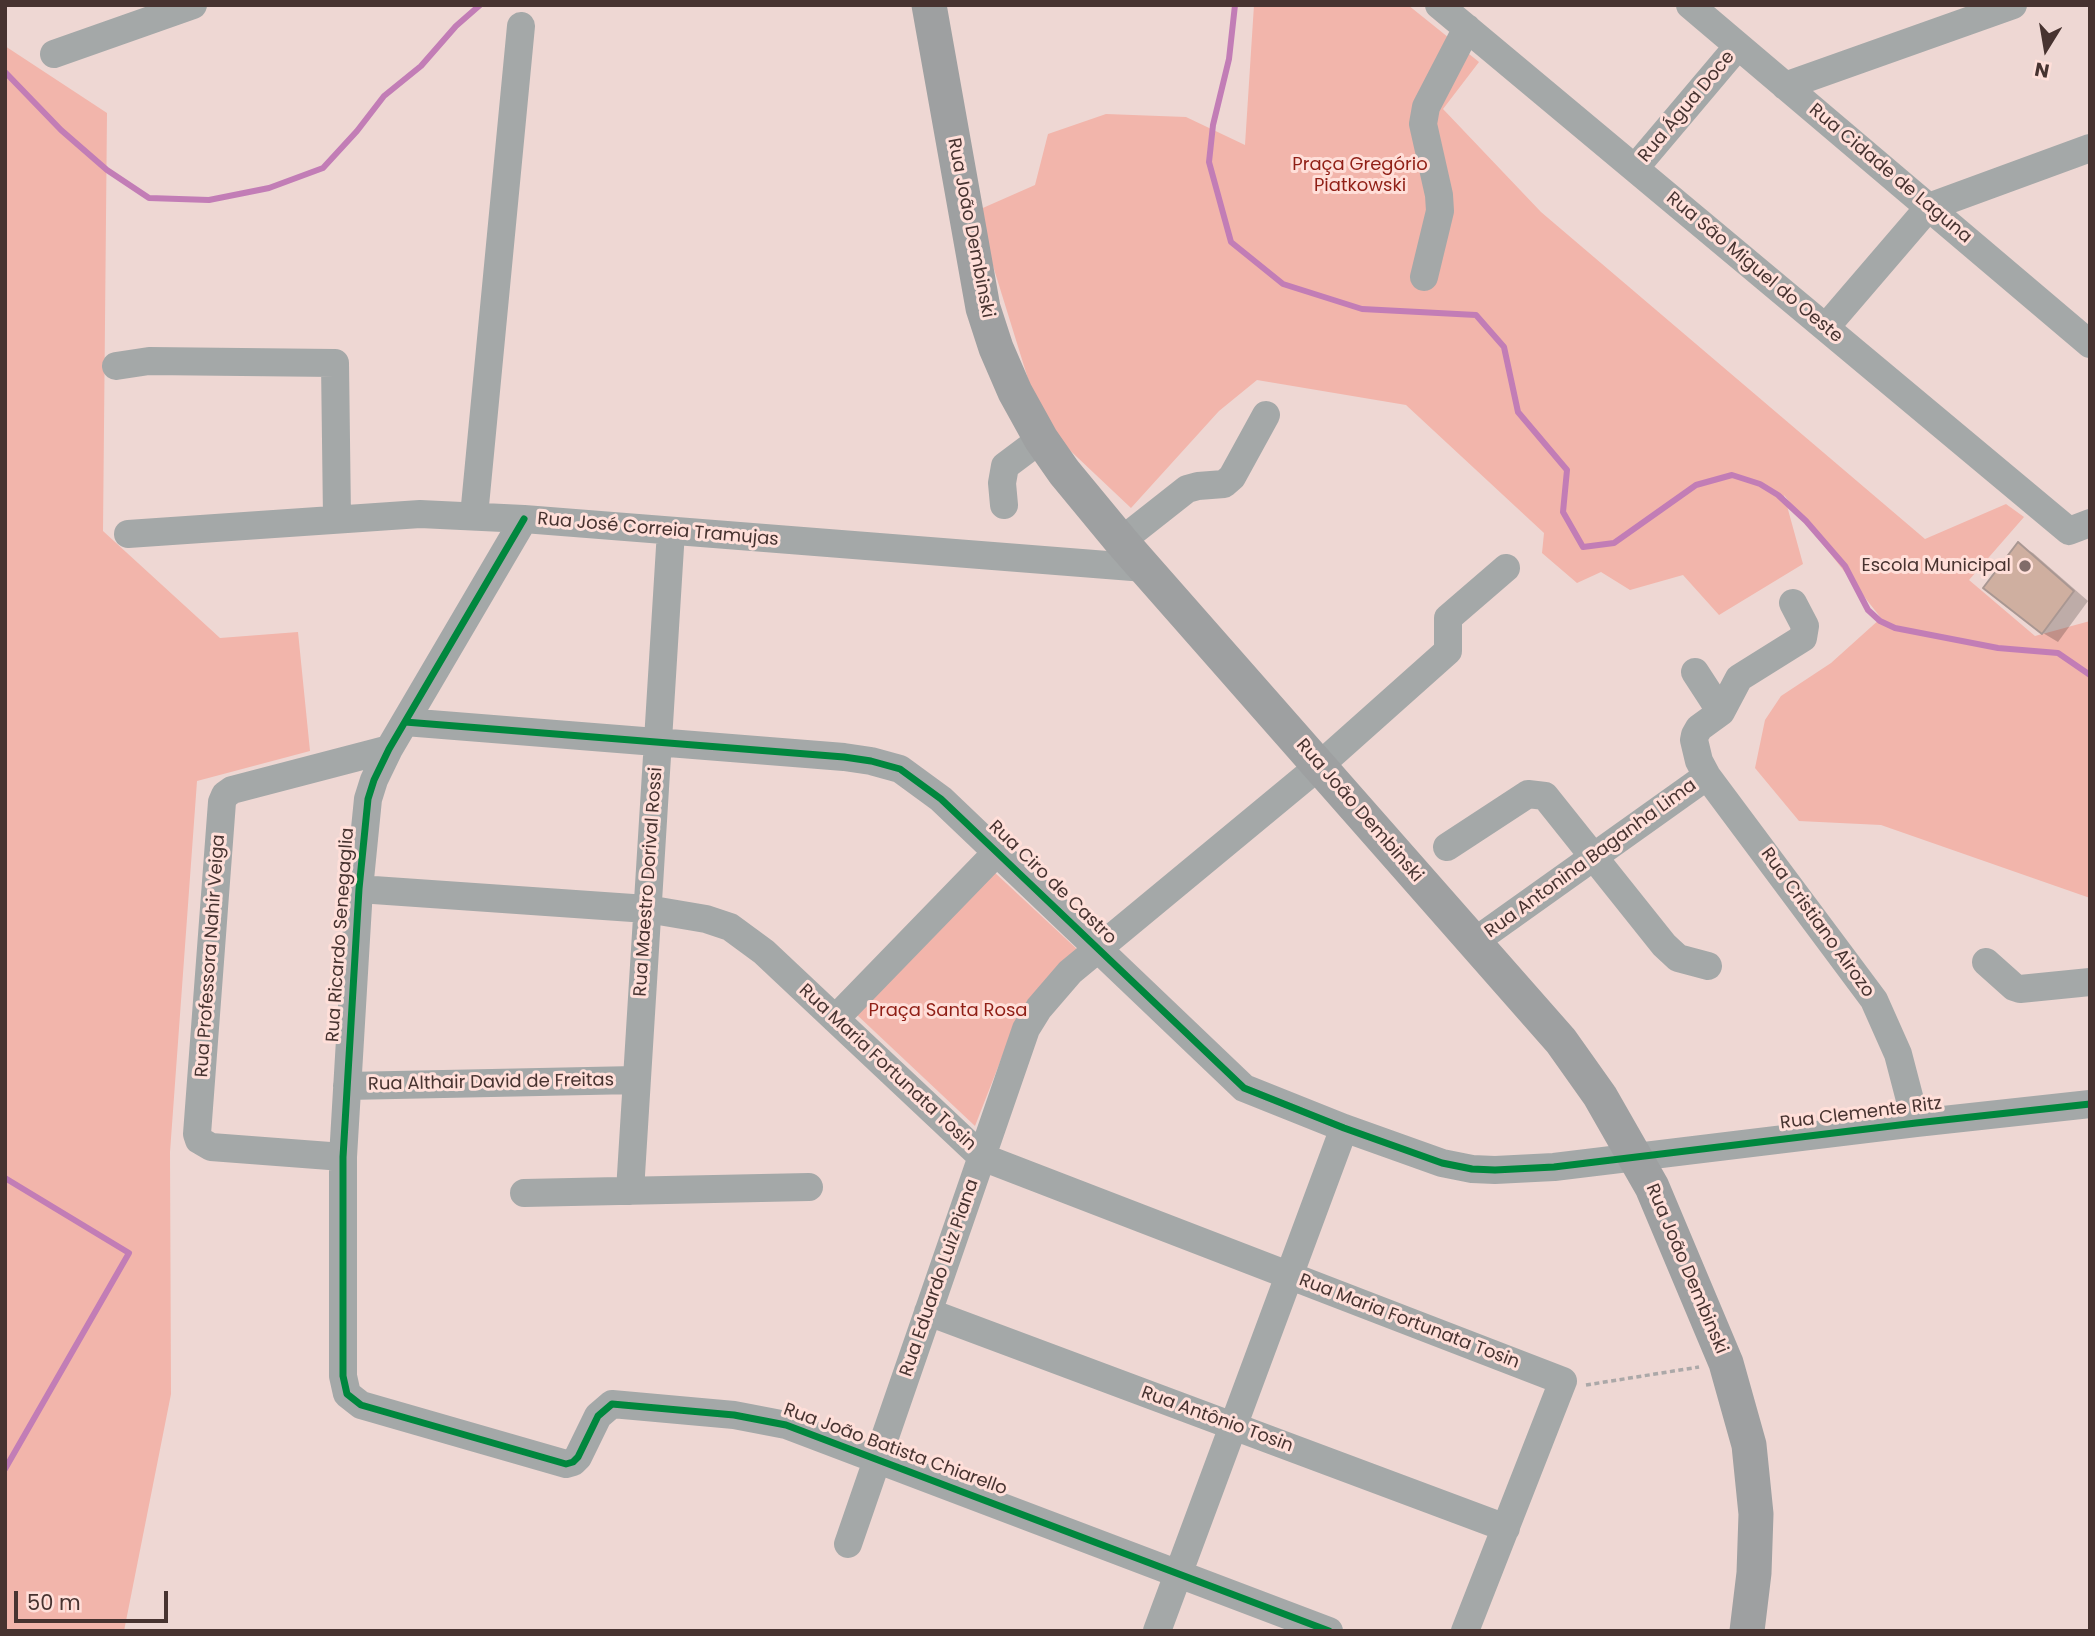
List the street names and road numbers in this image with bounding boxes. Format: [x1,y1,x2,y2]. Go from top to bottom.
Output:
street label: Rua Água Doce [1634,47,1740,167]
street label: Rua Cidade de Laguna [1804,100,1976,248]
street label: Rua João Dembinski [942,136,998,320]
street label: Rua São Miguel do Oeste [1661,188,1847,348]
street label: Rua José Correia Tramujas [537,509,779,551]
street label: Rua João Dembinski [1291,735,1427,887]
street label: Rua Maestro Dorival Rossi [630,767,668,997]
street label: Rua Antonina Baganha Lima [1481,775,1701,943]
street label: Rua Ciro de Castro [984,816,1120,950]
street label: Rua Ricardo Senegaglia [323,827,359,1043]
street label: Rua Professora Nahir Veiga [192,834,230,1078]
street label: Rua Cristiano Airozo [1756,844,1878,1002]
street label: Rua Maria Fortunata Tosin [794,980,980,1156]
street label: Rua Althair David de Freitas [368,1070,614,1096]
street label: Rua Clemente Ritz [1779,1093,1943,1135]
street label: Rua Eduardo Luiz Piana [896,1177,984,1379]
street label: Rua João Dembinski [1640,1181,1732,1357]
street label: Rua Maria Fortunata Tosin [1296,1270,1522,1374]
street label: Rua Antônio Tosin [1138,1382,1296,1458]
street label: Rua João Batista Chiarello [780,1399,1010,1501]

